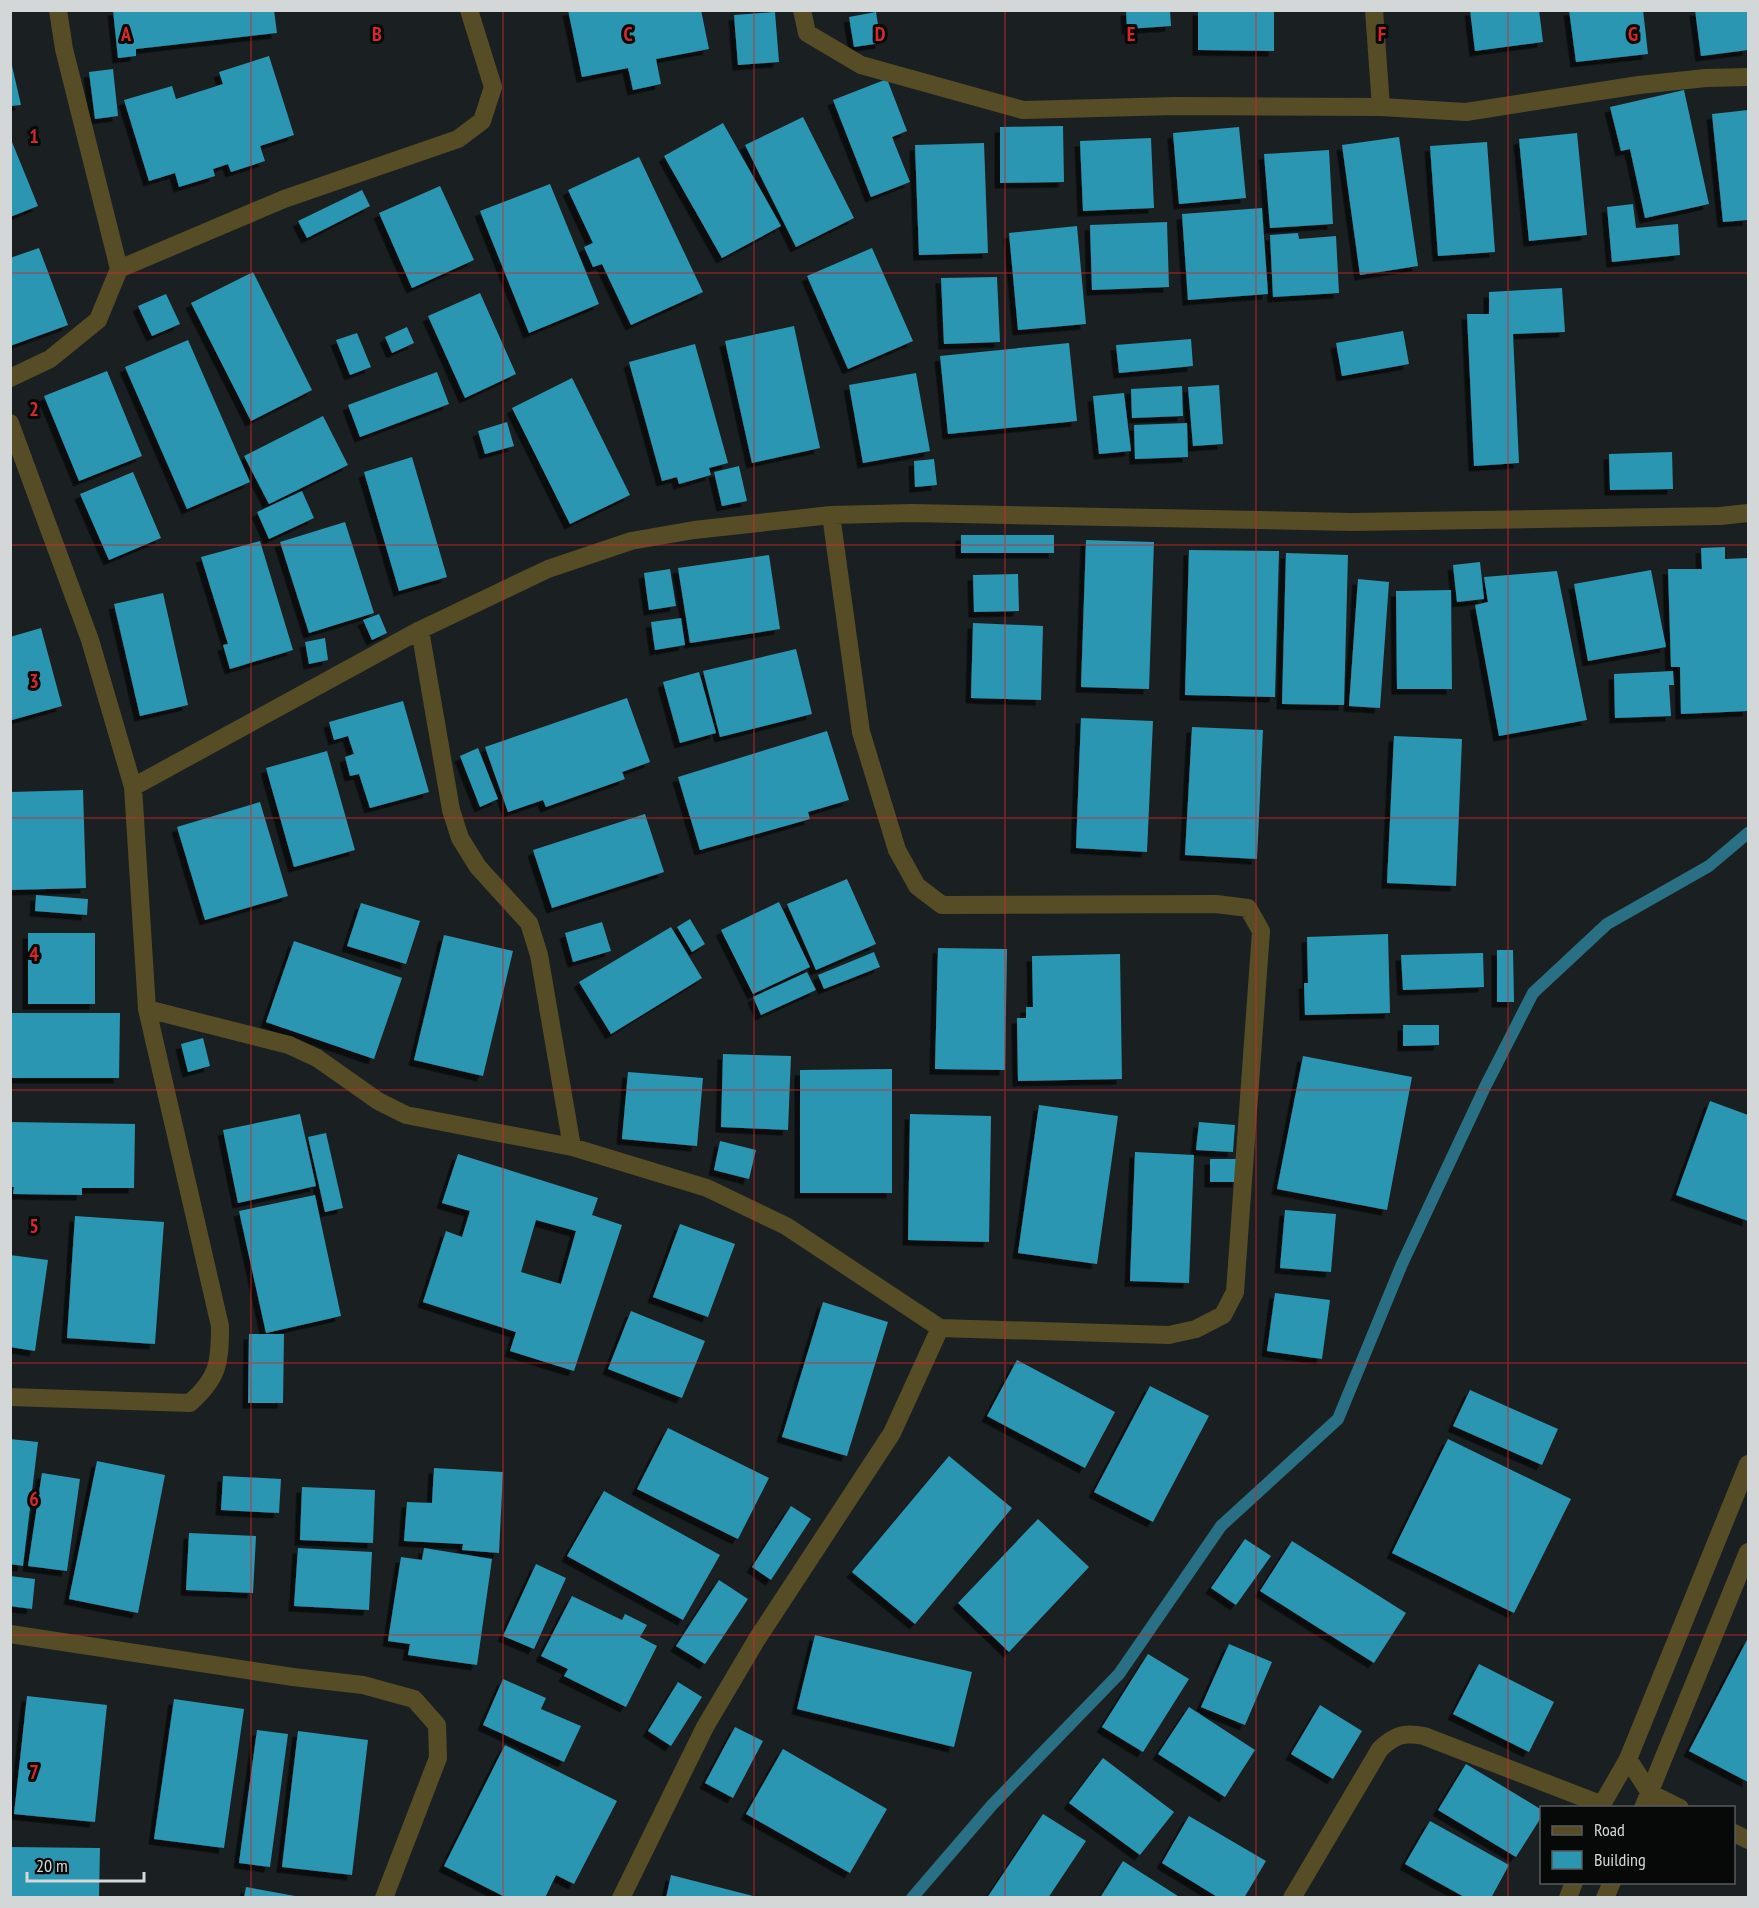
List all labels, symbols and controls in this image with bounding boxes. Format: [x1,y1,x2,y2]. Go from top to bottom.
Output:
text: A [120,21,132,47]
text: B [372,21,382,47]
text: C [623,21,633,47]
text: D [875,21,886,47]
text: E [1127,21,1135,47]
text: F [1378,21,1386,47]
text: G [1628,21,1638,47]
text: 1 [29,123,39,149]
text: 2 [29,396,39,422]
text: 3 [29,668,39,694]
text: 4 [29,941,39,967]
text: 5 [29,1213,39,1239]
text: 6 [29,1486,39,1512]
text: 7 [29,1759,39,1785]
legend [1540,1806,1735,1884]
text: Road [1594,1818,1625,1841]
scale bar [27,1845,144,1883]
text: Building [1594,1848,1646,1871]
text: 20 m [36,1854,68,1877]

